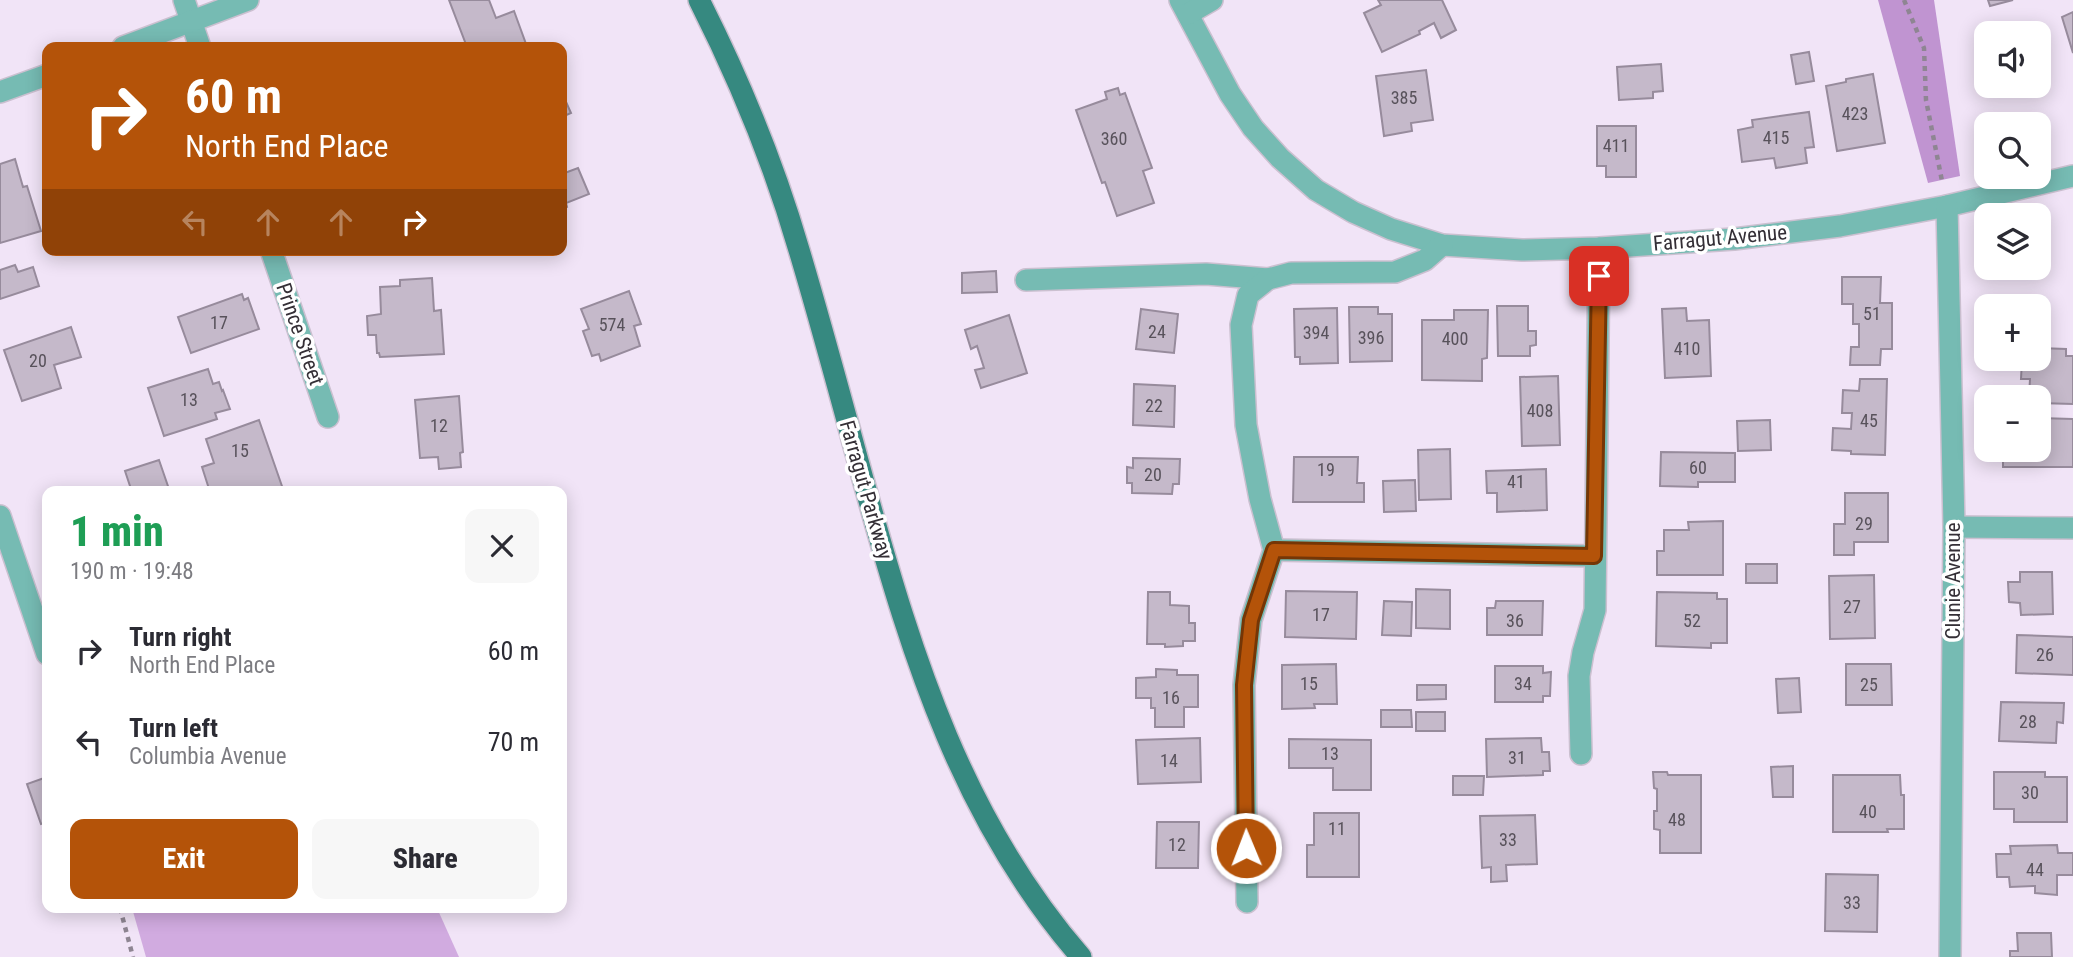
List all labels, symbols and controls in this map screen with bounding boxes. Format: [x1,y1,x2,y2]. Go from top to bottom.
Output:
map controls [1974,21,2051,462]
button: sound [1974,21,2051,98]
text: 60 m [185,68,282,125]
icon: right [70,70,161,161]
house number: 385 [1391,87,1417,108]
house number: 423 [1842,103,1868,124]
button: search [1974,112,2051,189]
text: North End Place [185,127,389,165]
house number: 415 [1763,127,1789,148]
house number: 360 [1101,128,1127,149]
house number: 411 [1603,135,1629,156]
icon: left [176,203,214,241]
icon: ahead [249,203,287,241]
icon: ahead [322,203,360,241]
icon: right [395,203,433,241]
button: layers [1974,203,2051,280]
street label: Farragut Avenue [1652,220,1788,256]
pin [1569,246,1629,306]
icon: arrive [1580,257,1618,295]
street label: Prince Street [271,280,329,388]
button: + [1974,294,2051,371]
house number: 51 [1863,303,1881,324]
house number: 17 [210,312,228,333]
house number: 574 [599,314,625,335]
house number: 24 [1148,321,1166,342]
house number: 394 [1303,322,1329,343]
house number: 396 [1358,327,1384,348]
house number: 400 [1442,328,1468,349]
house number: 410 [1674,338,1700,359]
house number: 20 [29,350,47,371]
button: − [1974,385,2051,462]
house number: 13 [180,389,198,410]
house number: 22 [1145,395,1163,416]
house number: 408 [1527,400,1553,421]
house number: 45 [1860,410,1878,431]
house number: 12 [430,415,448,436]
street label: Farragut Parkway [835,418,897,563]
house number: 15 [231,440,249,461]
house number: 60 [1689,457,1707,478]
house number: 19 [1317,459,1335,480]
house number: 20 [1144,464,1162,485]
house number: 41 [1507,471,1525,492]
text: 1 min [70,507,164,556]
button: close [465,509,539,583]
house number: 29 [1855,513,1873,534]
street label: Clunie Avenue [1941,522,1965,640]
text: 190 m · 19:48 [70,558,194,585]
house number: 27 [1843,596,1861,617]
house number: 17 [1312,604,1330,625]
house number: 36 [1506,610,1524,631]
house number: 52 [1683,610,1701,631]
text: Turn right [129,622,231,652]
icon: right [70,632,108,670]
text: 60 m [488,636,539,666]
house number: 26 [2036,644,2054,665]
text: North End Place [129,652,275,679]
house number: 15 [1300,673,1318,694]
house number: 34 [1514,673,1532,694]
house number: 25 [1860,674,1878,695]
house number: 16 [1162,687,1180,708]
house number: 28 [2019,711,2037,732]
text: Turn left [129,713,218,743]
icon: left [70,723,108,761]
text: 70 m [488,727,539,757]
text: Columbia Avenue [129,743,286,770]
house number: 13 [1321,743,1339,764]
house number: 31 [1508,747,1526,768]
house number: 14 [1160,750,1178,771]
house number: 30 [2021,782,2039,803]
house number: 40 [1859,801,1877,822]
house number: 48 [1668,809,1686,830]
position arrow [1209,811,1283,885]
house number: 11 [1328,818,1346,839]
button: Exit [70,819,298,899]
button: Share [312,819,539,899]
house number: 33 [1499,829,1517,850]
house number: 12 [1168,834,1186,855]
house number: 44 [2026,859,2044,880]
house number: 33 [1843,892,1861,913]

